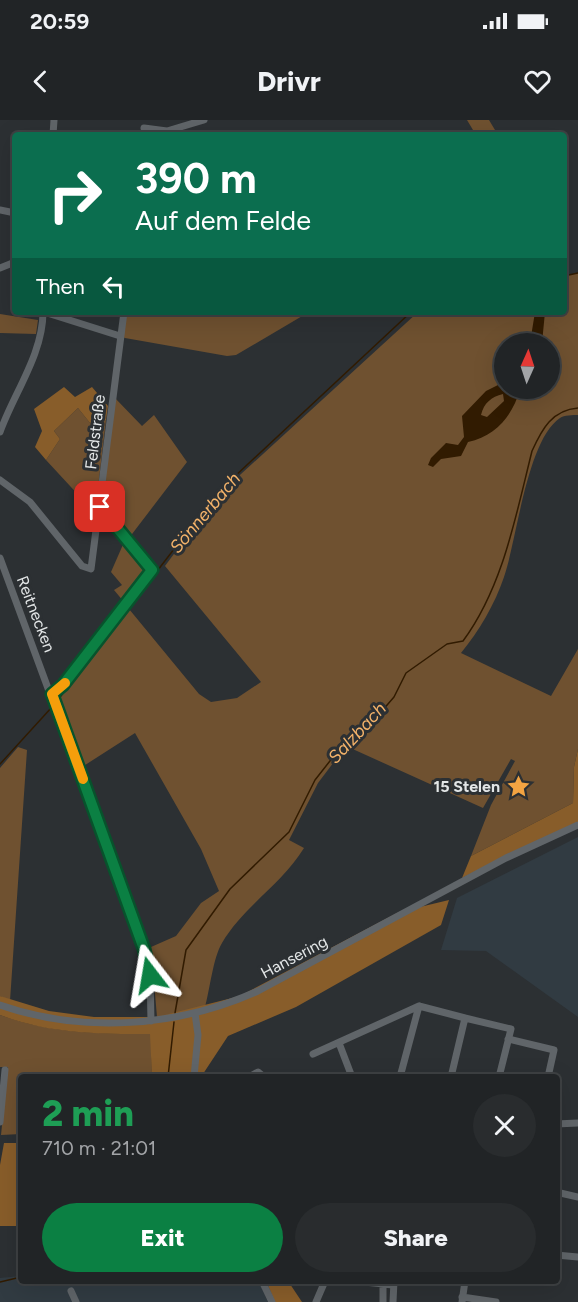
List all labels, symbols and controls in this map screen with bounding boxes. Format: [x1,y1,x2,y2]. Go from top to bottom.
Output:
text: 20:59 [30,8,89,35]
icon: back [24,65,57,98]
text: Drivr [257,65,321,98]
icon: heart [521,65,554,98]
text: 390 m [135,153,257,204]
icon: right [36,156,114,234]
text: Auf dem Felde [135,204,311,237]
icon: left [97,270,130,303]
text: Then [36,273,85,300]
north arrow [494,333,560,399]
map controls [494,333,560,399]
street label: Feldstraße [81,393,109,470]
water label: Sönnerbach [165,468,245,558]
pin [74,481,125,532]
icon: arrive [83,490,116,523]
street label: Reitnecken [13,573,59,655]
water label: Salzbach [323,698,391,768]
place icon: 15 Stelen [505,773,531,799]
place label: 15 Stelen [433,777,500,796]
street label: Hansering [257,932,331,982]
position arrow [118,943,182,1007]
text: 2 min [42,1092,134,1135]
button: close [473,1094,536,1157]
text: 710 m · 21:01 [42,1136,156,1160]
button: Exit [42,1203,283,1272]
button: Share [295,1203,536,1272]

